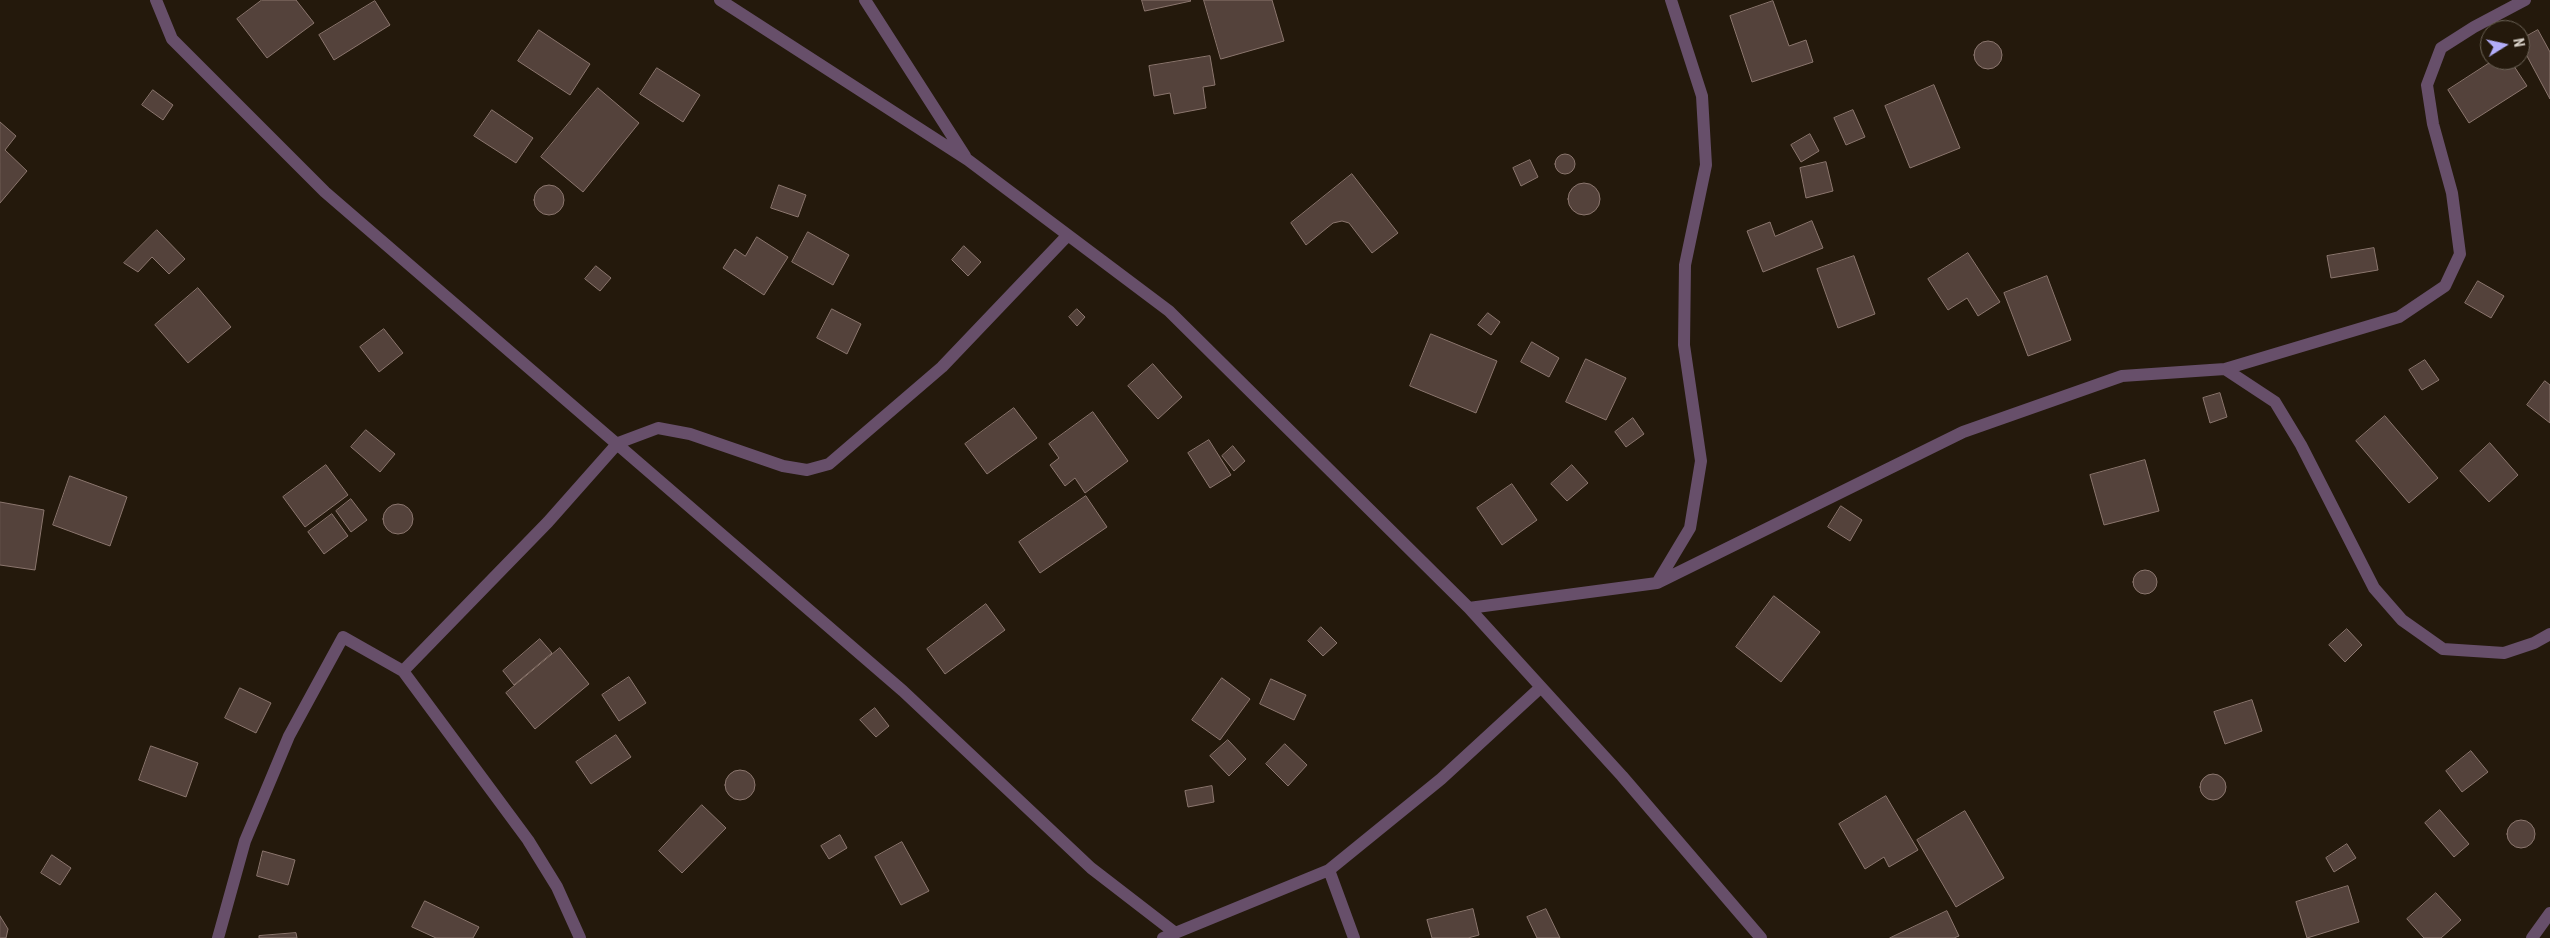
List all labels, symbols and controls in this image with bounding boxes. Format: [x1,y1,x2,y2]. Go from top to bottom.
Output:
north arrow [2480,20,2530,70]
text: N [2510,37,2527,48]

